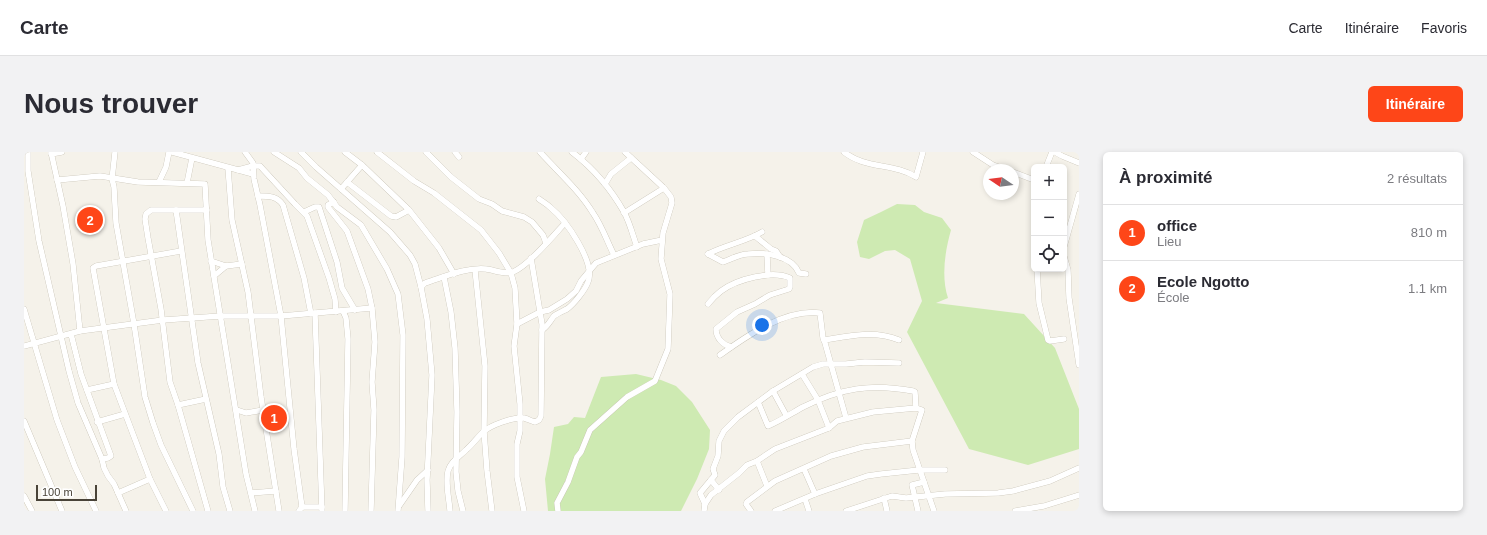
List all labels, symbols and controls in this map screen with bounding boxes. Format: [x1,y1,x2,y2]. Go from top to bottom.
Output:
text: Carte [20,17,69,38]
text: Carte [1288,20,1323,36]
text: Itinéraire [1345,20,1399,36]
text: Favoris [1421,20,1467,36]
button: Itinéraire [1368,86,1463,122]
text: Nous trouver [24,88,198,119]
north arrow [983,164,1019,200]
map controls [1031,164,1067,272]
button: + [1031,164,1067,200]
text: À proximité [1119,168,1213,187]
text: 2 résultats [1387,171,1447,186]
button: − [1031,200,1067,236]
pin: 2 [77,205,103,235]
text: office [1157,217,1197,234]
text: 1 [1128,225,1136,240]
text: 810 m [1411,225,1447,240]
text: Lieu [1157,234,1182,249]
button: locate [1031,236,1067,272]
text: Ecole Ngotto [1157,273,1250,290]
text: 2 [1128,281,1136,296]
text: 1.1 km [1408,281,1447,296]
text: École [1157,290,1190,305]
your location [752,315,772,335]
pin: 1 [261,403,287,433]
scale bar [36,483,97,502]
text: 100 m [42,486,73,498]

